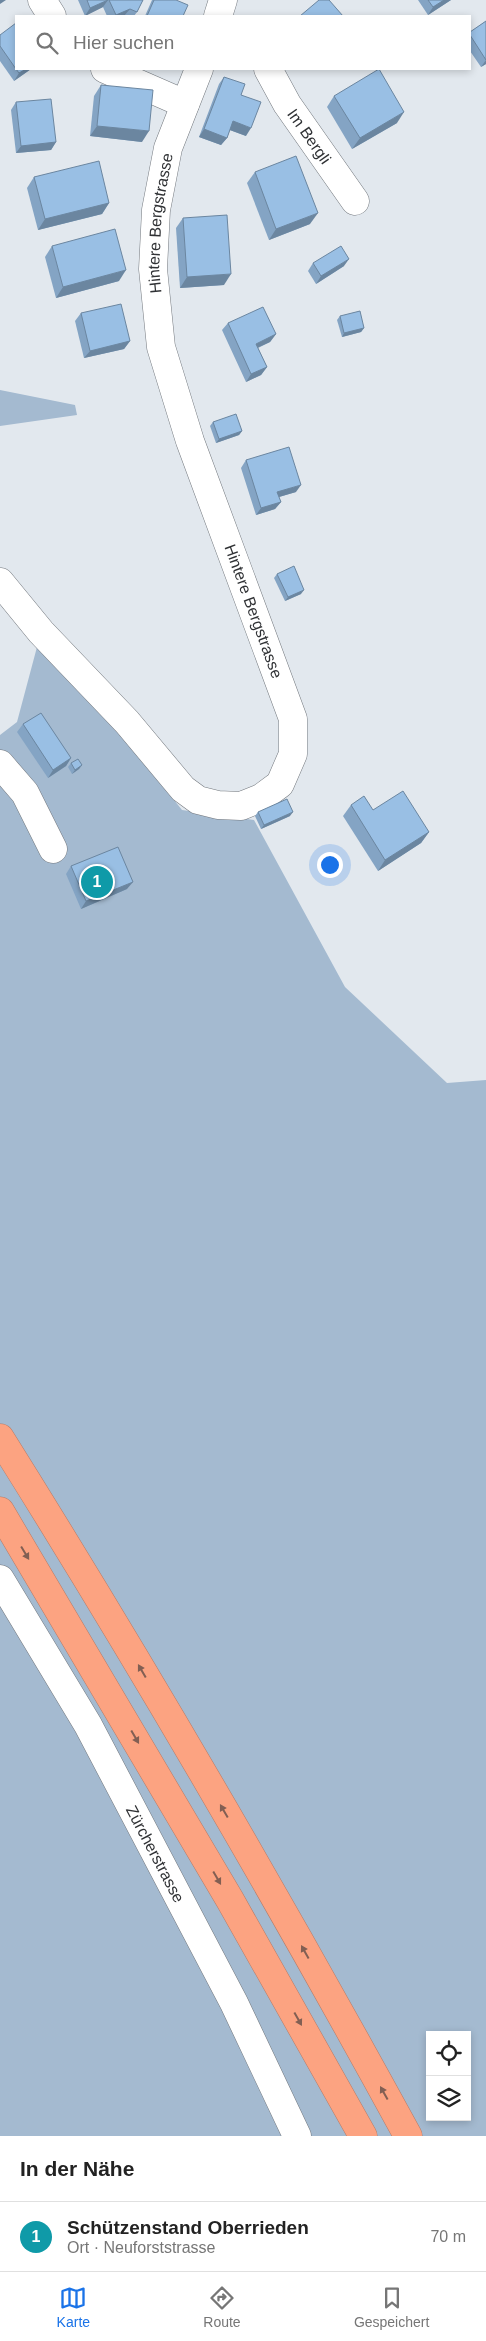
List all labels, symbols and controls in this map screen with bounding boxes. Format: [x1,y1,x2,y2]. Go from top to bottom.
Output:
search box [15,15,471,70]
icon: search [33,29,61,57]
text: Hier suchen [73,32,174,53]
street label: Im Bergli [284,106,334,167]
street label: Hintere Bergstrasse [145,152,176,294]
street label: Hintere Bergstrasse [221,542,286,681]
your location [317,852,343,878]
pin: 1 [81,863,113,901]
one-way arrow [21,1546,30,1559]
one-way arrow [138,1663,146,1678]
one-way arrow [131,1731,140,1744]
street label: Zürcherstrasse [123,1803,188,1905]
one-way arrow [219,1804,228,1818]
one-way arrow [213,1871,222,1884]
one-way arrow [300,1945,309,1959]
one-way arrow [293,2012,302,2026]
map controls [426,2031,471,2121]
button: locate [426,2031,471,2076]
button: layers [426,2076,471,2121]
one-way arrow [380,2087,389,2100]
text: In der Nähe [20,2157,134,2180]
text: Schützenstand Oberrieden [67,2217,309,2238]
text: 1 [32,2228,40,2245]
text: 70 m [430,2228,466,2245]
text: Ort · Neuforststrasse [67,2239,215,2256]
tab: Karte [57,2284,90,2330]
tab: Route [203,2284,241,2330]
tab: Gespeichert [354,2284,429,2330]

